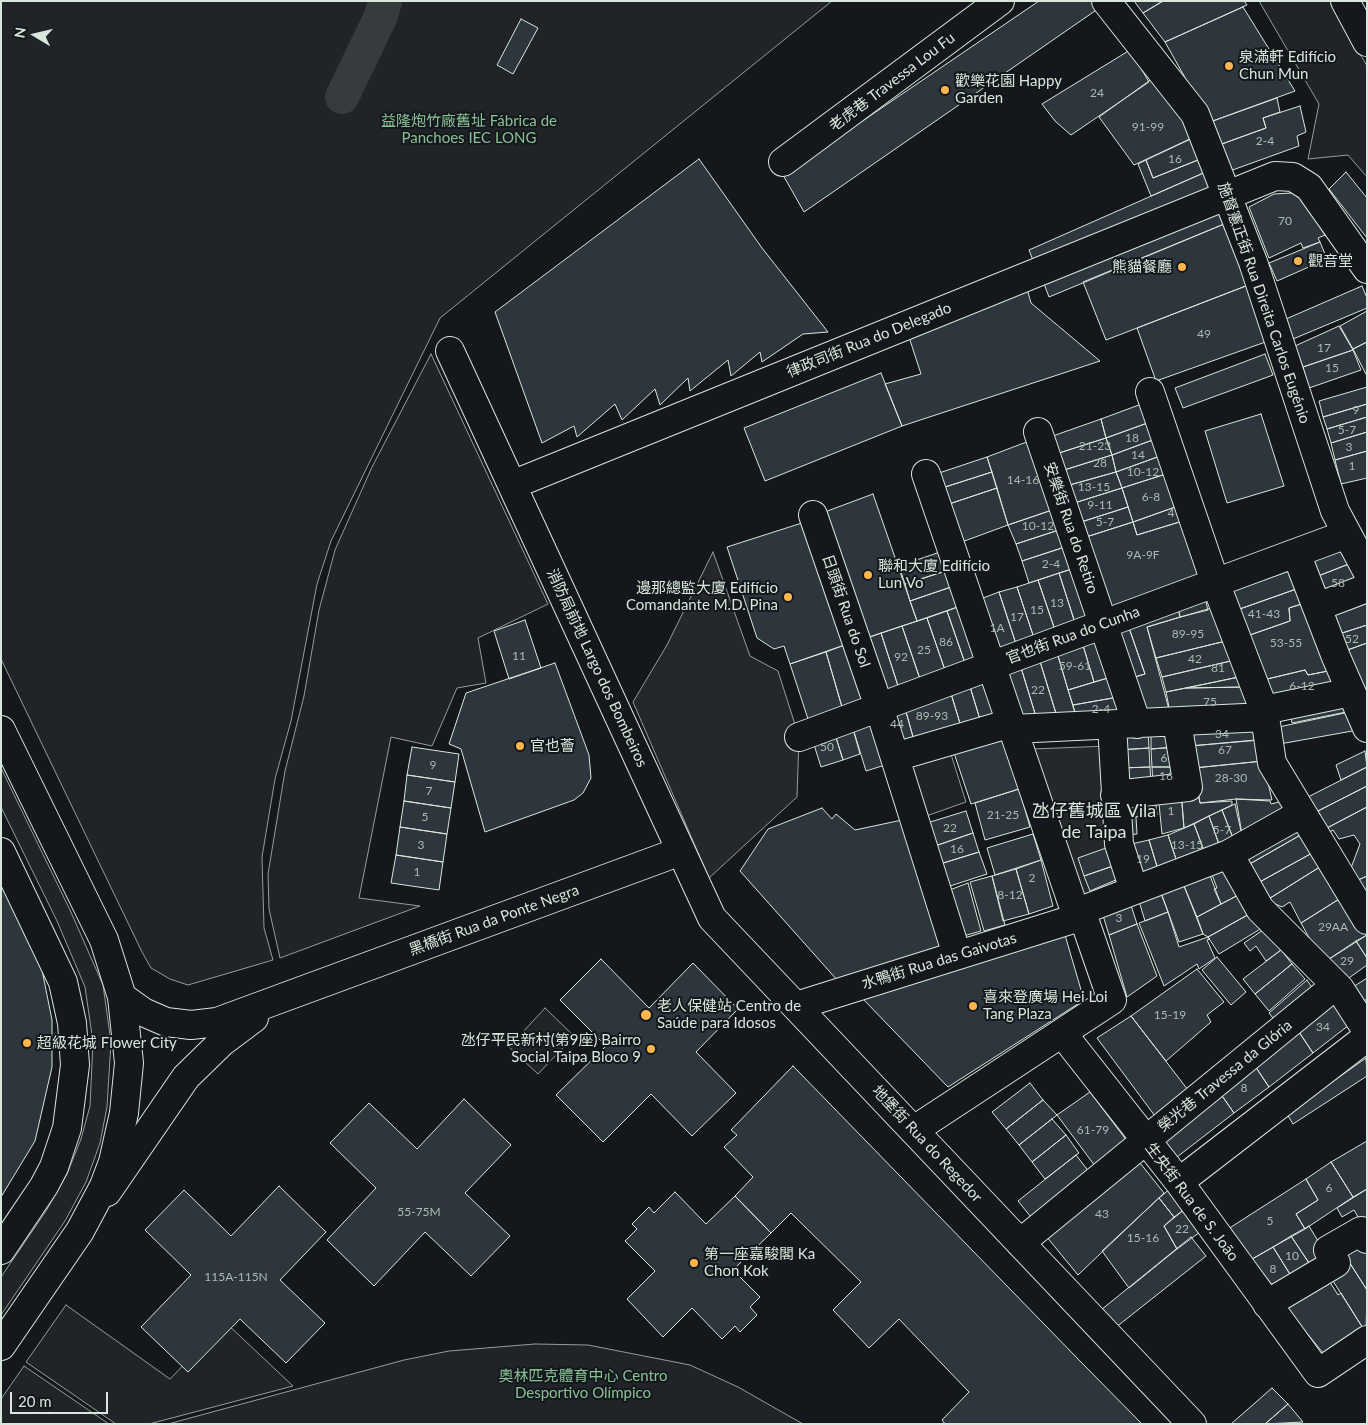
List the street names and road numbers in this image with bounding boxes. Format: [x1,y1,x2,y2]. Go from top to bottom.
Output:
street label: 老虎巷 Travessa Lou Fu [826,29,958,135]
street label: 施督憲正街 Rua Direita Carlos Eugénio [1214,180,1314,426]
street label: 律政司街 Rua do Delegado [784,299,954,381]
street label: 安樂街 Rua do Retiro [1040,460,1102,596]
street label: 日頭街 Rua do Sol [818,552,874,670]
street label: 消防局前地 Largo dos Bombeiros [543,566,651,770]
street label: 官也街 Rua do Cunha [1004,602,1142,668]
street label: 黑橋街 Rua da Ponte Negra [407,881,581,959]
street label: 水鴨街 Rua das Gaivotas [859,929,1019,993]
street label: 榮光巷 Travessa da Glória [1154,1016,1296,1136]
street label: 地堡街 Rua do Regedor [868,1082,986,1206]
street label: 生央街 Rua de S. João [1142,1139,1242,1265]

